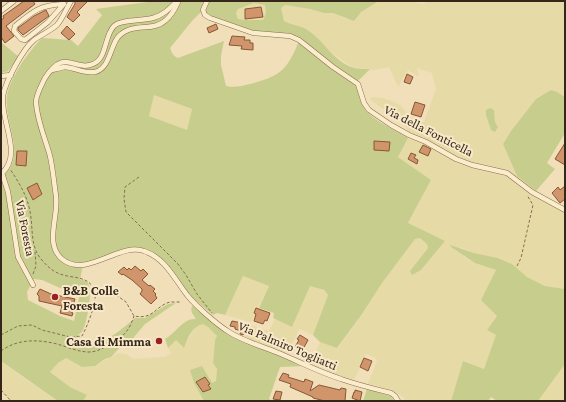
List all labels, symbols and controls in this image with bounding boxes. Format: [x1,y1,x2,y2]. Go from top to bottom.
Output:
street label: Via della Fonticella [382,102,476,159]
street label: Via Foresta [13,199,38,258]
place label: B&B Colle Foresta [63,283,119,313]
marker: B&B Colle Foresta [50,292,60,302]
street label: Via Palmiro Togliatti [236,318,340,373]
place label: Casa di Mimma [66,334,152,349]
marker: Casa di Mimma [154,336,164,346]

